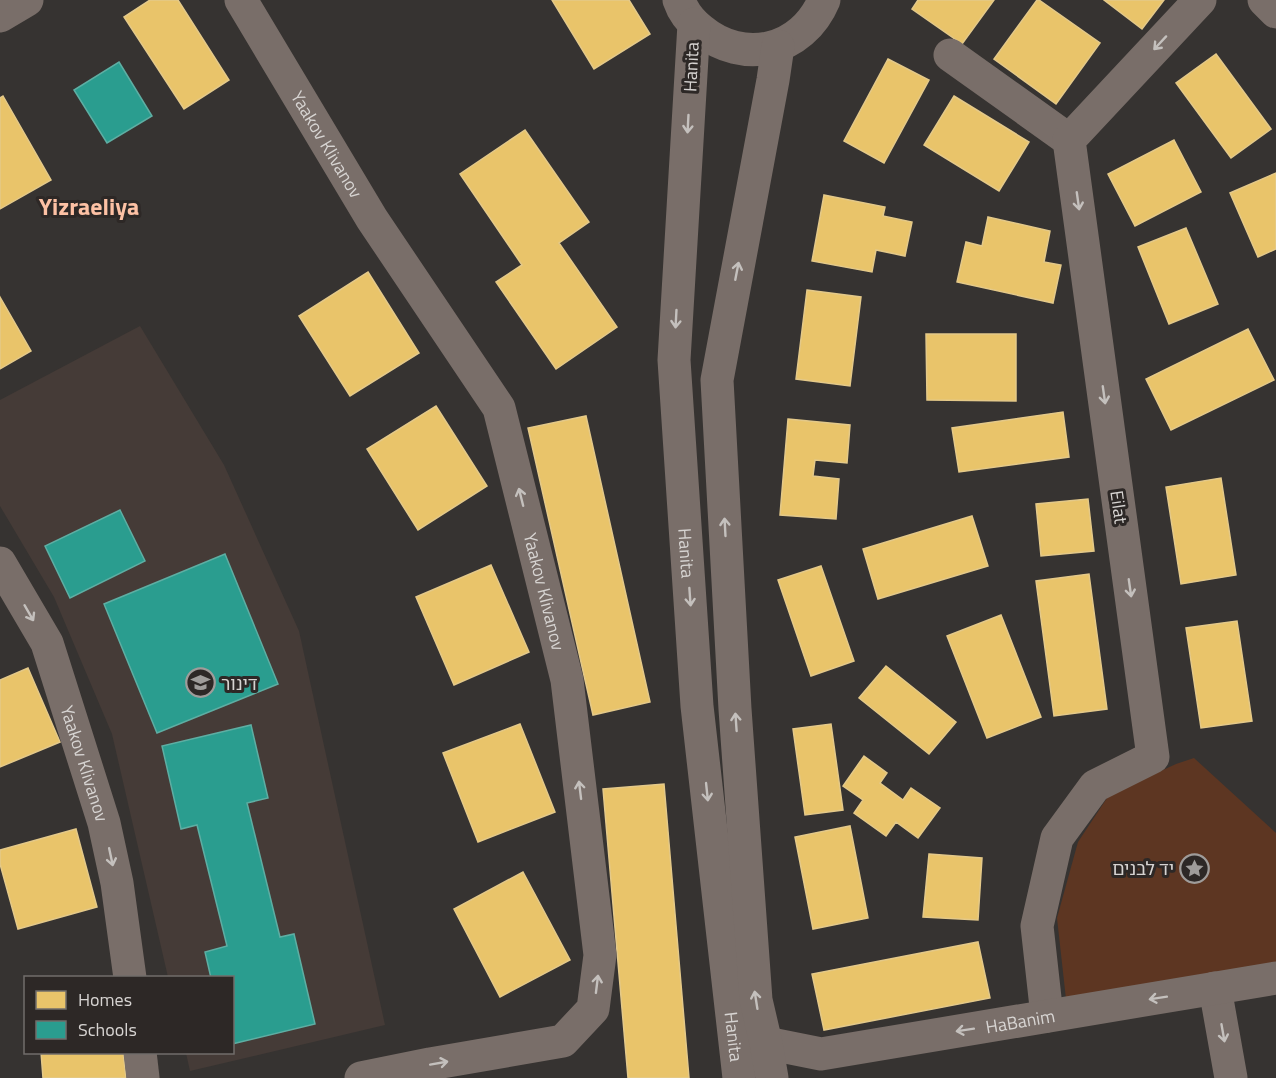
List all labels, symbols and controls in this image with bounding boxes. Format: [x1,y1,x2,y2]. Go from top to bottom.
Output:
one-way arrow [1153,35,1167,50]
street label: Hanita [676,41,706,93]
street label: Yaakov Klivanov [285,86,370,203]
one-way arrow [682,114,693,134]
district label: Yizraeliya [39,188,139,224]
one-way arrow [1072,191,1083,211]
one-way arrow [732,262,743,282]
one-way arrow [670,309,681,329]
one-way arrow [1098,384,1109,404]
one-way arrow [515,487,527,506]
street label: Eilat [1103,489,1135,526]
one-way arrow [719,518,730,538]
street label: Hanita [672,527,702,579]
street label: Yaakov Klivanov [517,530,573,654]
one-way arrow [1125,577,1136,597]
one-way arrow [684,587,695,607]
one-way arrow [24,604,36,621]
school or university icon: דינור [184,667,216,699]
place label: דינור [221,670,258,697]
street label: Yaakov Klivanov [54,702,116,825]
one-way arrow [730,712,741,732]
one-way arrow [575,781,586,801]
one-way arrow [702,781,713,801]
one-way arrow [106,847,118,866]
place icon: יד לבנים [1179,852,1211,884]
place label: יד לבנים [1112,855,1174,882]
one-way arrow [591,974,602,994]
legend [24,976,234,1054]
text: Homes [78,986,132,1013]
one-way arrow [751,991,762,1010]
one-way arrow [1148,993,1168,1004]
street label: HaBanim [983,1002,1057,1040]
street label: Hanita [718,1010,751,1063]
text: Schools [78,1016,137,1043]
one-way arrow [1218,1023,1229,1043]
one-way arrow [956,1025,976,1036]
one-way arrow [429,1057,449,1068]

